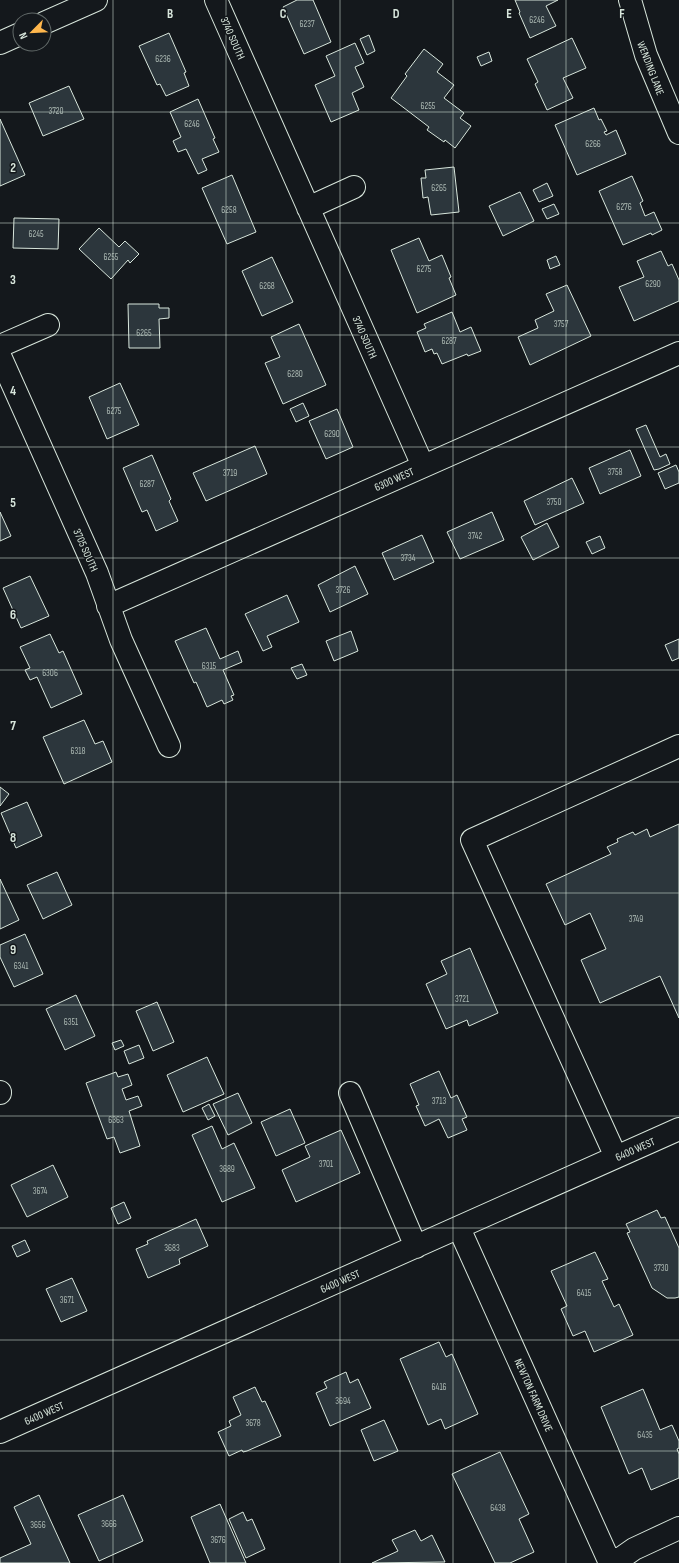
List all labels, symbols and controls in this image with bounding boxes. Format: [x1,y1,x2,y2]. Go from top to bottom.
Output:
text: B [167,6,173,22]
text: C [280,6,287,22]
text: D [393,6,400,22]
text: E [506,6,512,22]
text: F [619,6,625,22]
north arrow [12,12,52,52]
street label: 3740 SOUTH [217,15,248,62]
house number: 6246 [529,15,545,26]
house number: 6237 [299,19,315,30]
text: N [16,30,30,41]
street label: WENDING LANE [634,39,667,97]
house number: 6236 [155,54,171,65]
house number: 6255 [421,101,436,112]
house number: 3720 [48,106,64,117]
house number: 6246 [184,119,200,130]
house number: 6266 [585,139,601,150]
text: 2 [10,160,16,176]
house number: 6265 [431,183,447,194]
house number: 6276 [616,202,632,213]
house number: 6258 [221,205,237,216]
house number: 6245 [28,229,44,240]
house number: 6255 [104,252,119,263]
house number: 6275 [417,264,432,275]
text: 3 [10,272,16,288]
house number: 6290 [645,279,661,290]
house number: 6268 [259,281,275,292]
street label: 3740 SOUTH [349,314,380,361]
house number: 3757 [554,319,569,330]
house number: 6265 [136,328,152,339]
house number: 6287 [441,336,457,347]
house number: 6280 [287,369,303,380]
text: 4 [10,383,16,399]
house number: 6275 [107,406,122,417]
house number: 6290 [324,429,340,440]
street label: 6300 WEST [372,465,416,494]
house number: 3758 [608,467,623,478]
house number: 3719 [223,468,237,479]
house number: 6287 [139,479,155,490]
text: 5 [10,495,16,511]
house number: 3750 [547,497,562,508]
street label: 3705 SOUTH [70,527,101,574]
house number: 3742 [468,531,482,542]
house number: 3734 [401,553,416,564]
house number: 3726 [335,585,351,596]
text: 6 [10,607,16,623]
house number: 6315 [202,661,217,672]
house number: 6306 [42,668,58,679]
text: 7 [10,718,16,734]
house number: 6318 [71,746,85,757]
text: 8 [10,830,16,846]
house number: 3749 [629,914,643,925]
text: 9 [10,942,16,958]
house number: 6341 [14,961,29,972]
house number: 3721 [455,994,470,1005]
house number: 6351 [64,1017,79,1028]
house number: 3713 [432,1096,446,1107]
house number: 6363 [108,1115,124,1126]
street label: 6400 WEST [613,1135,657,1164]
house number: 3701 [319,1159,334,1170]
house number: 3689 [219,1164,235,1175]
house number: 3674 [33,1186,48,1197]
house number: 3683 [164,1243,180,1254]
house number: 3730 [653,1263,669,1274]
street label: 6400 WEST [318,1267,362,1296]
house number: 6415 [577,1288,592,1299]
house number: 3671 [60,1295,75,1306]
street label: NEWTON FARM DRIVE [512,1357,556,1434]
house number: 6416 [432,1382,447,1393]
house number: 3694 [335,1396,351,1407]
street label: 6400 WEST [22,1399,66,1428]
house number: 3678 [245,1418,261,1429]
house number: 6435 [637,1430,653,1441]
house number: 6438 [490,1503,506,1514]
house number: 3666 [101,1519,117,1530]
house number: 3656 [30,1520,46,1531]
house number: 3676 [210,1535,226,1546]

